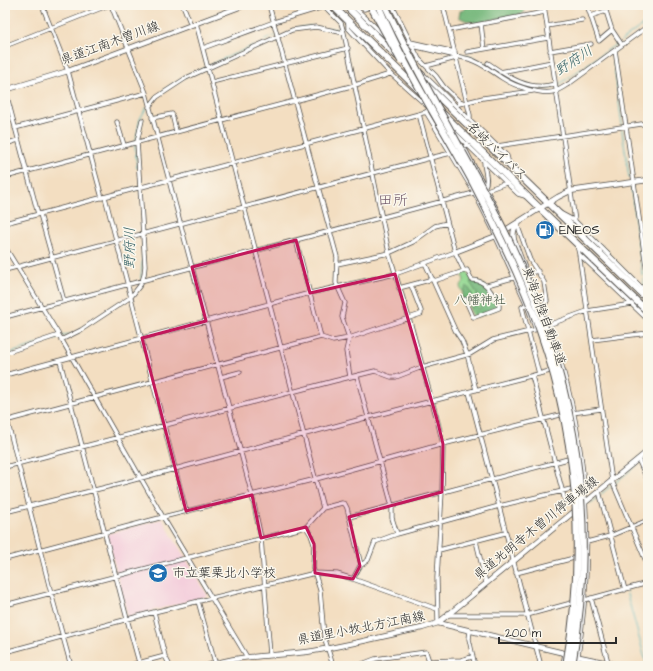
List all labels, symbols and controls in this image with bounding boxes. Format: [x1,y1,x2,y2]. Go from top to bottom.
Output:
street label: 県道江南木曽川線 [58,16,163,69]
water label: 野府川 [551,41,597,81]
street label: 名岐バイパス [463,118,531,184]
district label: 田所 [378,190,408,211]
fuel station icon: ENEOS [534,219,556,241]
place label: ENEOS [559,221,600,239]
water label: 野府川 [120,227,140,269]
street label: 東海北陸自動車道 [518,264,570,368]
park label: 八幡神社 [454,291,506,309]
street label: 県道光明寺木曽川停車場線 [470,471,603,584]
school or university icon: 市立葉栗北小学校 [147,562,169,584]
place label: 市立葉栗北小学校 [172,564,276,582]
street label: 県道里小牧北方江南線 [295,607,427,649]
scale bar [499,619,616,645]
text: 200 m [505,625,542,642]

